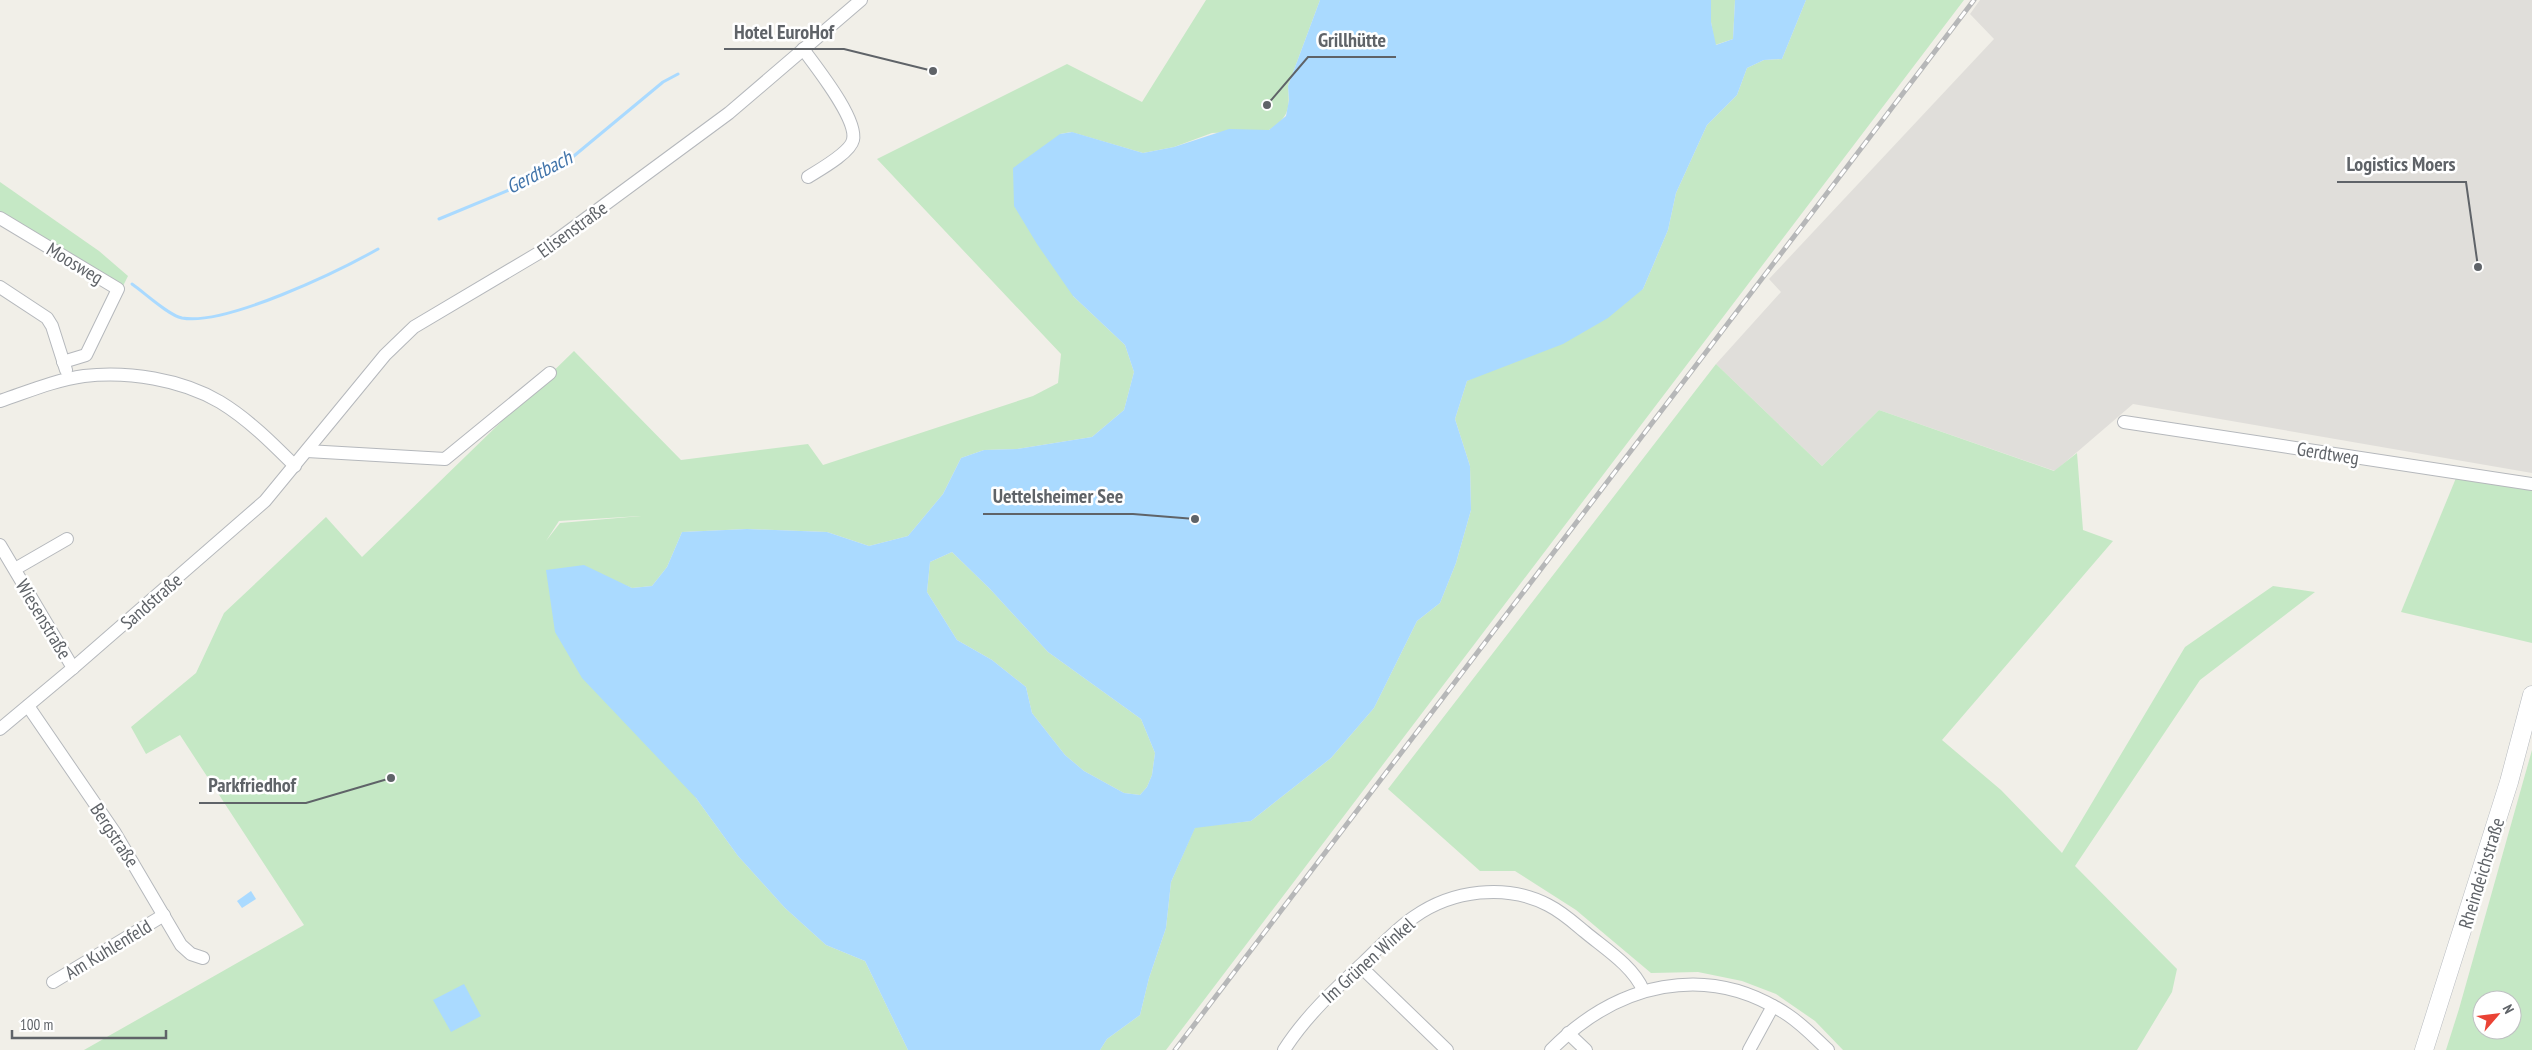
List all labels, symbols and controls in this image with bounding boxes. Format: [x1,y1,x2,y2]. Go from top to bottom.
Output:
callout: Hotel EuroHof [724,14,844,49]
text: Hotel EuroHof [734,19,836,45]
callout: Grillhütte [1308,22,1396,57]
text: Grillhütte [1318,27,1386,53]
water label: Gerdtbach [502,144,577,200]
callout: Logistics Moers [2337,147,2466,182]
text: Logistics Moers [2346,151,2456,177]
street label: Elisenstraße [532,195,612,262]
street label: Moosweg [42,237,108,289]
street label: Gerdtweg [2295,436,2361,470]
callout: Uettelsheimer See [983,479,1133,514]
text: Uettelsheimer See [993,483,1123,509]
street label: Sandstraße [115,568,187,634]
street label: Wiesenstraße [11,575,77,663]
callout: Parkfriedhof [199,768,306,803]
text: Parkfriedhof [208,772,297,798]
street label: Bergstraße [85,798,145,872]
street label: Rheindeichstraße [2453,815,2509,931]
street label: Im Grünen Winkel [1317,912,1420,1008]
street label: Am Kuhlenfeld [60,914,156,984]
north arrow [2472,990,2522,1040]
text: N [2499,1001,2518,1016]
scale bar [12,1008,166,1040]
text: 100 m [20,1015,53,1034]

